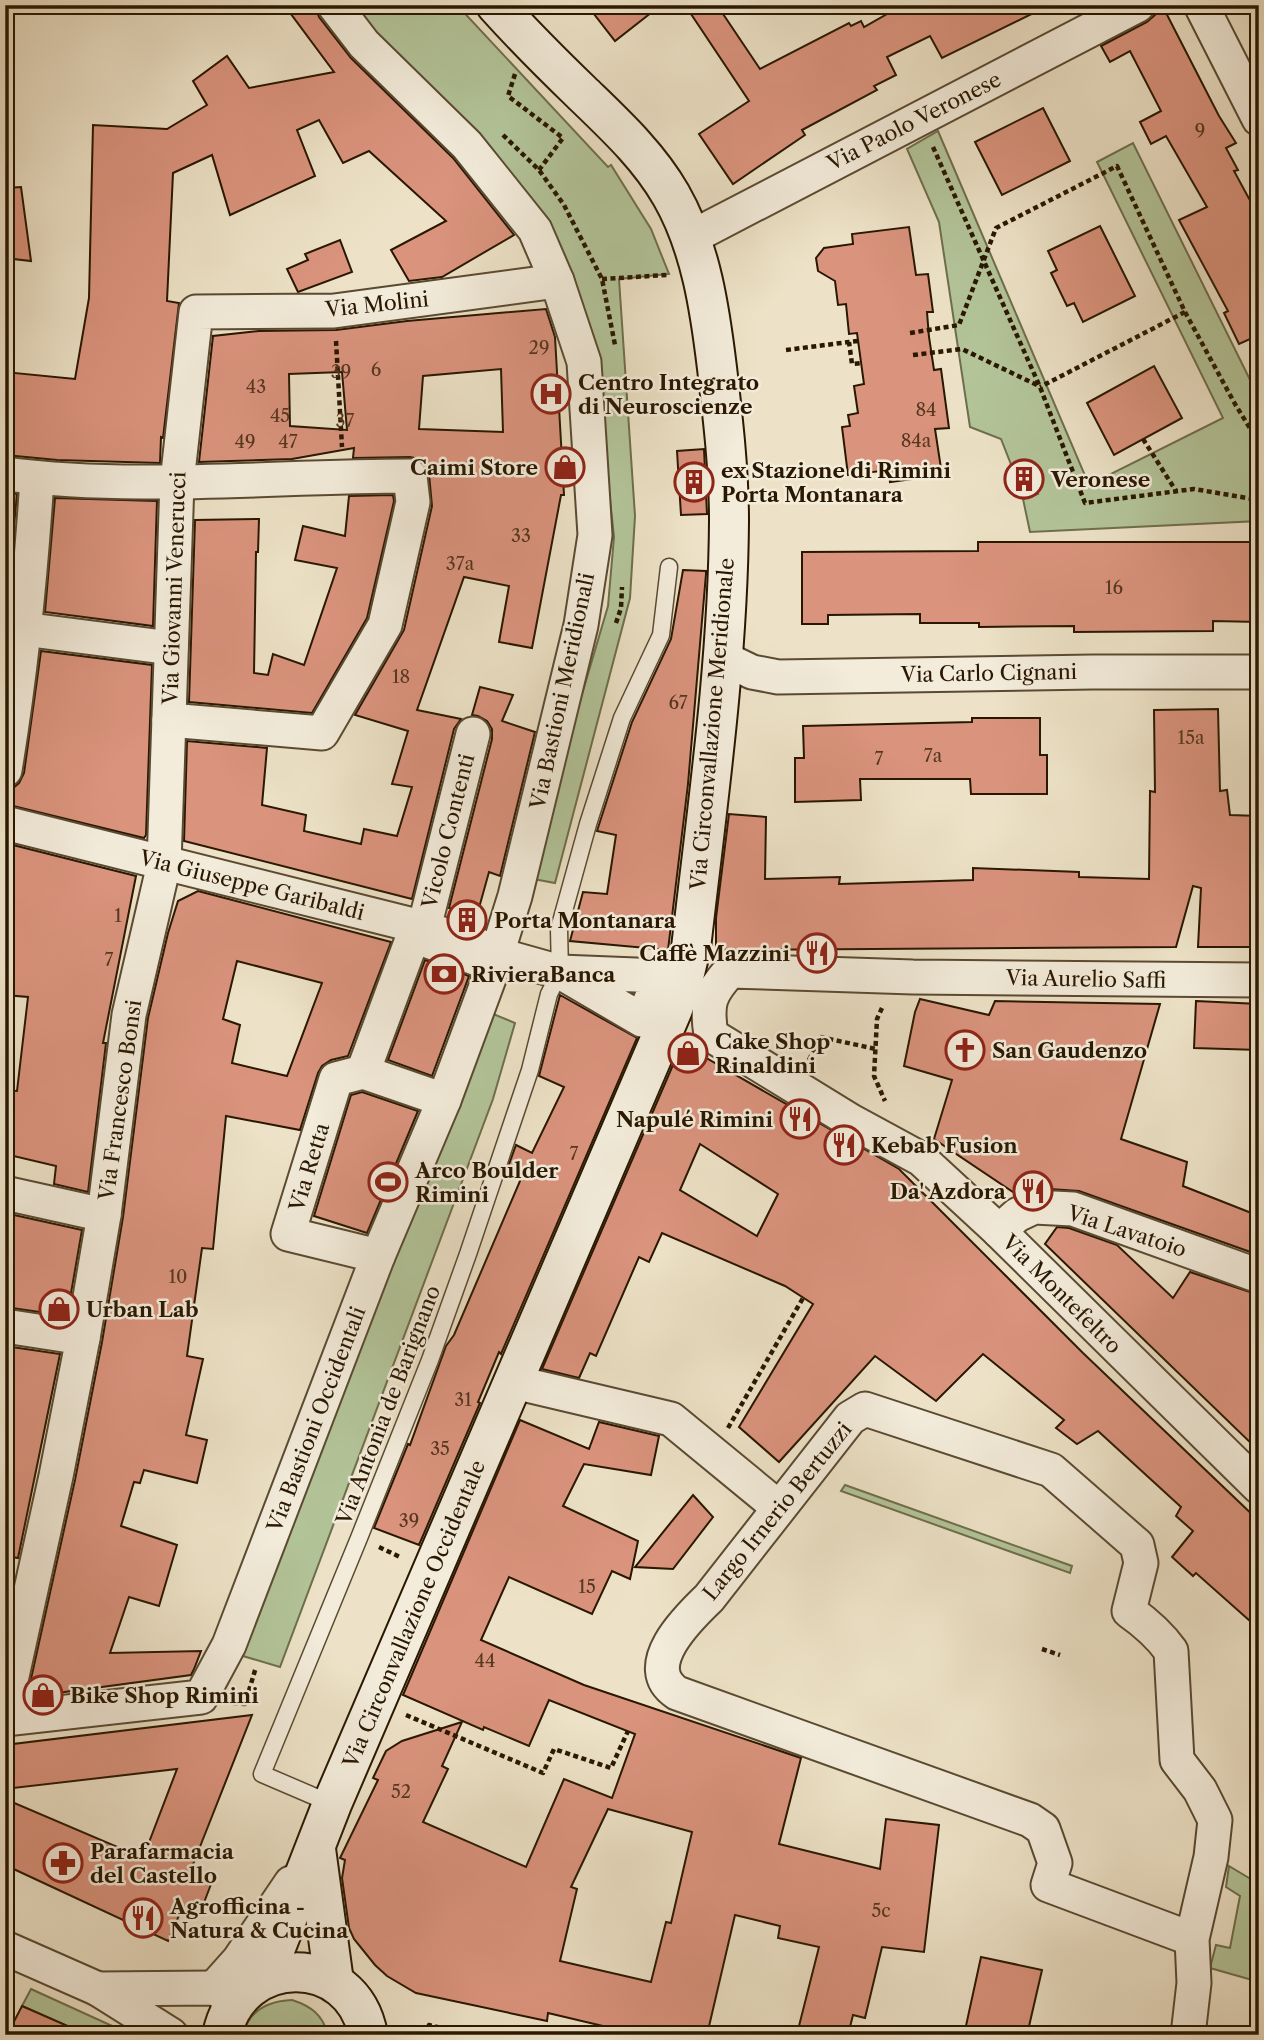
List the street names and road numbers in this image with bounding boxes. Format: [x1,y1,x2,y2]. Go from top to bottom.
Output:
street label: Via Paolo Veronese [822,66,1005,176]
street label: Via Molini [323,286,430,322]
street label: Via Giovanni Venerucci [157,471,191,706]
street label: Via Circonvallazione Meridionale [685,557,739,892]
street label: Via Bastioni Meridionali [524,570,599,813]
street label: Via Carlo Cignani [900,659,1077,687]
street label: Vicolo Contenti [416,751,479,912]
street label: Via Giuseppe Garibaldi [136,845,367,925]
street label: Via Aurelio Saffi [1005,965,1166,993]
street label: Via Francesco Bonsi [93,998,146,1203]
street label: Via Retta [283,1119,335,1215]
street label: Via Lavatoio [1063,1200,1190,1262]
street label: Via Montefeltro [997,1229,1127,1359]
street label: Via Antonia de Barignano [330,1282,445,1529]
street label: Via Bastioni Occidentali [261,1303,371,1536]
street label: Largo Irnerio Bertuzzi [697,1417,857,1605]
street label: Via Circonvallazione Occidentale [337,1456,490,1772]

